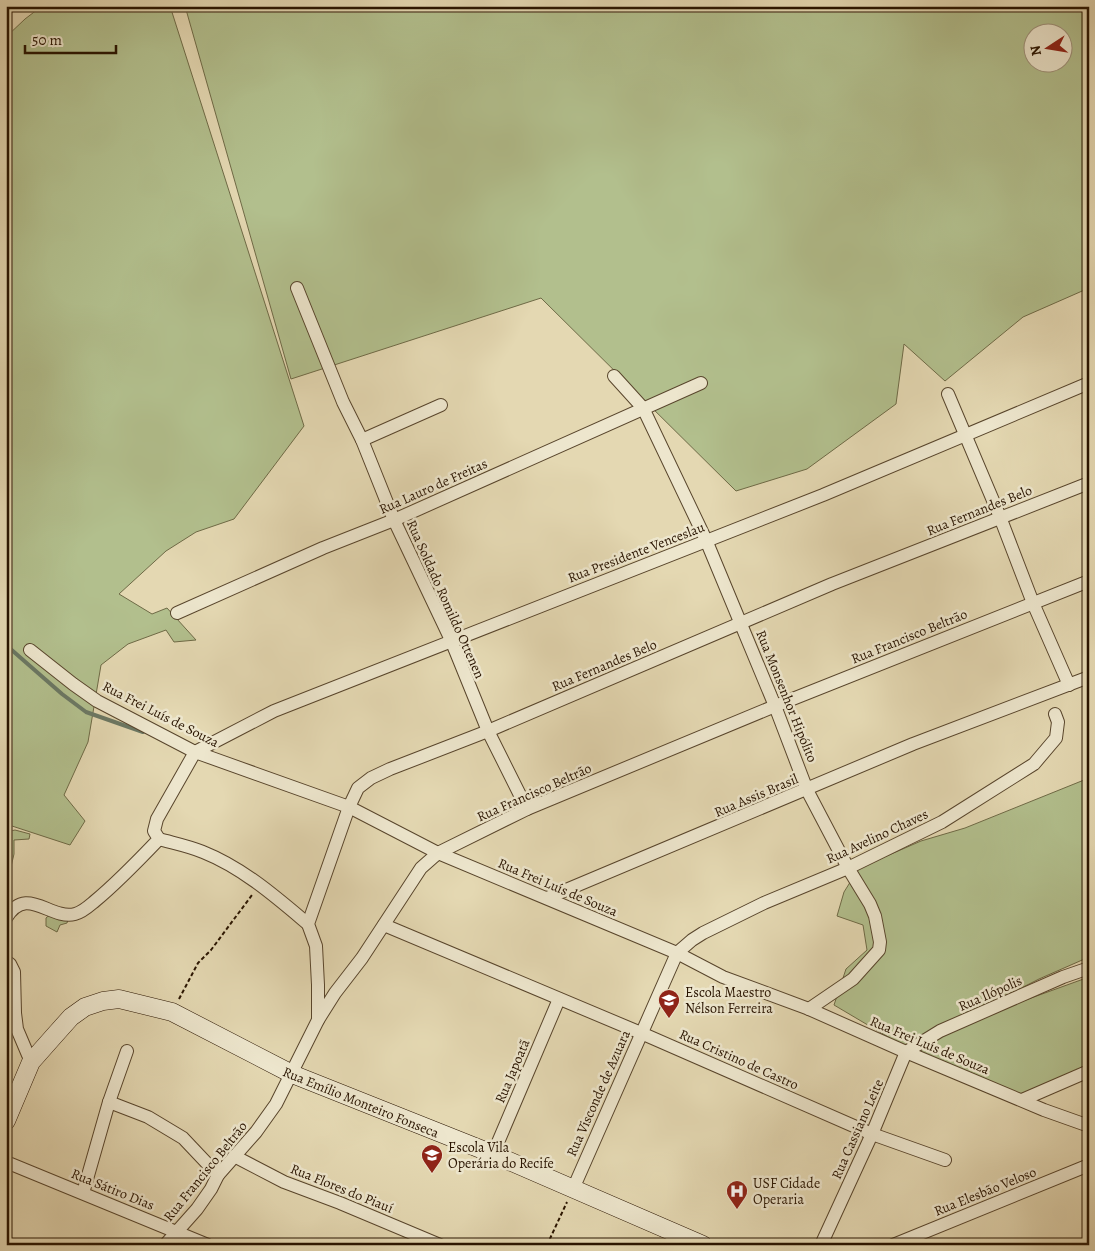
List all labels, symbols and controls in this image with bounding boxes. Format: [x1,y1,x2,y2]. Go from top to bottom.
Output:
scale bar [25,22,116,54]
north arrow [1022,22,1072,72]
text: 50 m [32,30,62,50]
text: N [1025,44,1046,58]
street label: Rua Lauro de Freitas [376,454,490,519]
street label: Rua Fernandes Belo [924,481,1035,540]
street label: Rua Soldado Romildo Ottenen [402,517,489,682]
street label: Rua Presidente Venceslau [565,517,708,587]
street label: Rua Francisco Beltrão [848,605,970,668]
street label: Rua Monsenhor Hipólito [751,627,822,765]
street label: Rua Fernandes Belo [549,635,660,696]
street label: Rua Frei Luís de Souza [99,677,223,752]
street label: Rua Francisco Beltrão [474,759,595,826]
street label: Rua Assis Brasil [711,769,802,822]
street label: Rua Avelino Chaves [823,805,931,868]
street label: Rua Frei Luís de Souza [495,854,621,921]
street label: Rua Ilópolis [955,971,1025,1016]
place label: Escola Maestro Nélson Ferreira [685,983,773,1018]
school or university icon: Escola Maestro Nélson Ferreira [657,988,681,1019]
street label: Rua Frei Luís de Souza [867,1012,993,1079]
street label: Rua Cristino de Castro [676,1025,801,1094]
street label: Rua Visconde de Azuara [562,1027,635,1159]
street label: Rua Japoatã [490,1036,535,1106]
street label: Rua Emílio Monteiro Fonseca [280,1062,442,1143]
street label: Rua Cassiano Leite [827,1076,888,1182]
street label: Rua Francisco Beltrão [159,1117,252,1225]
place label: Escola Vila Operária do Recife [448,1138,554,1173]
school or university icon: Escola Vila Operária do Recife [420,1143,444,1174]
street label: Rua Flores do Piauí [288,1159,396,1218]
street label: Rua Elesbão Veloso [931,1162,1039,1221]
street label: Rua Sátiro Dias [68,1164,157,1215]
place label: USF Cidade Operaria [753,1174,820,1209]
hospital icon: USF Cidade Operaria [725,1179,749,1210]

